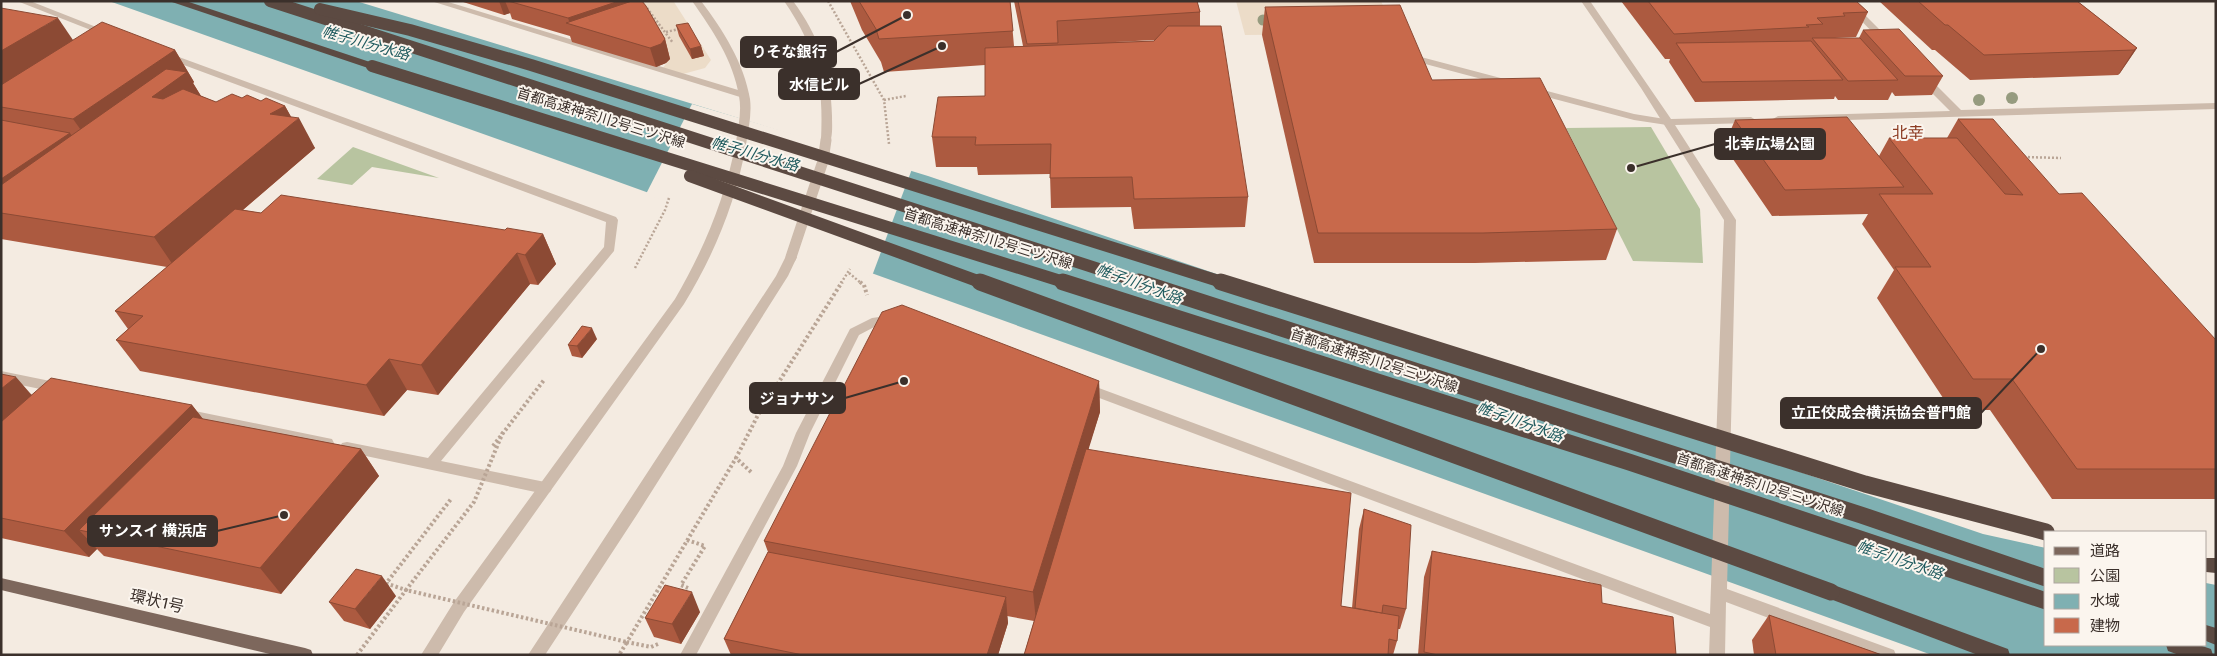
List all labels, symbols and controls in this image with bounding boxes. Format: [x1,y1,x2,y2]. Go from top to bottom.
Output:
water label: 帷子川分水路 [320,22,414,65]
callout: りそな銀行 [741,37,836,67]
text: りそな銀行 [751,43,827,61]
callout: 水信ビル [779,69,859,99]
text: 水信ビル [789,76,849,94]
street label: 首都高速神奈川2号三ツ沢線 [515,84,687,152]
district label: 北幸 [1892,123,1924,142]
callout: 北幸広場公園 [1715,129,1825,159]
water label: 帷子川分水路 [709,133,803,176]
text: 北幸広場公園 [1725,135,1815,153]
street label: 首都高速神奈川2号三ツ沢線 [902,205,1074,273]
water label: 帷子川分水路 [1094,260,1186,309]
street label: 首都高速神奈川2号三ツ沢線 [1288,326,1460,396]
callout: ジョナサン [750,383,845,413]
text: ジョナサン [759,390,835,408]
water label: 帷子川分水路 [1475,398,1567,447]
callout: 立正佼成会横浜協会普門館 [1781,398,1981,428]
text: 立正佼成会横浜協会普門館 [1791,404,1971,422]
street label: 首都高速神奈川2号三ツ沢線 [1674,450,1846,520]
callout: サンスイ 横浜店 [88,516,217,546]
text: サンスイ 横浜店 [99,522,207,540]
legend [2044,531,2207,646]
water label: 帷子川分水路 [1855,537,1947,584]
text: 道路 [2090,542,2120,560]
text: 公園 [2090,567,2120,585]
street label: 環状1号 [128,586,186,616]
text: 水域 [2090,592,2120,610]
text: 建物 [2090,617,2120,635]

